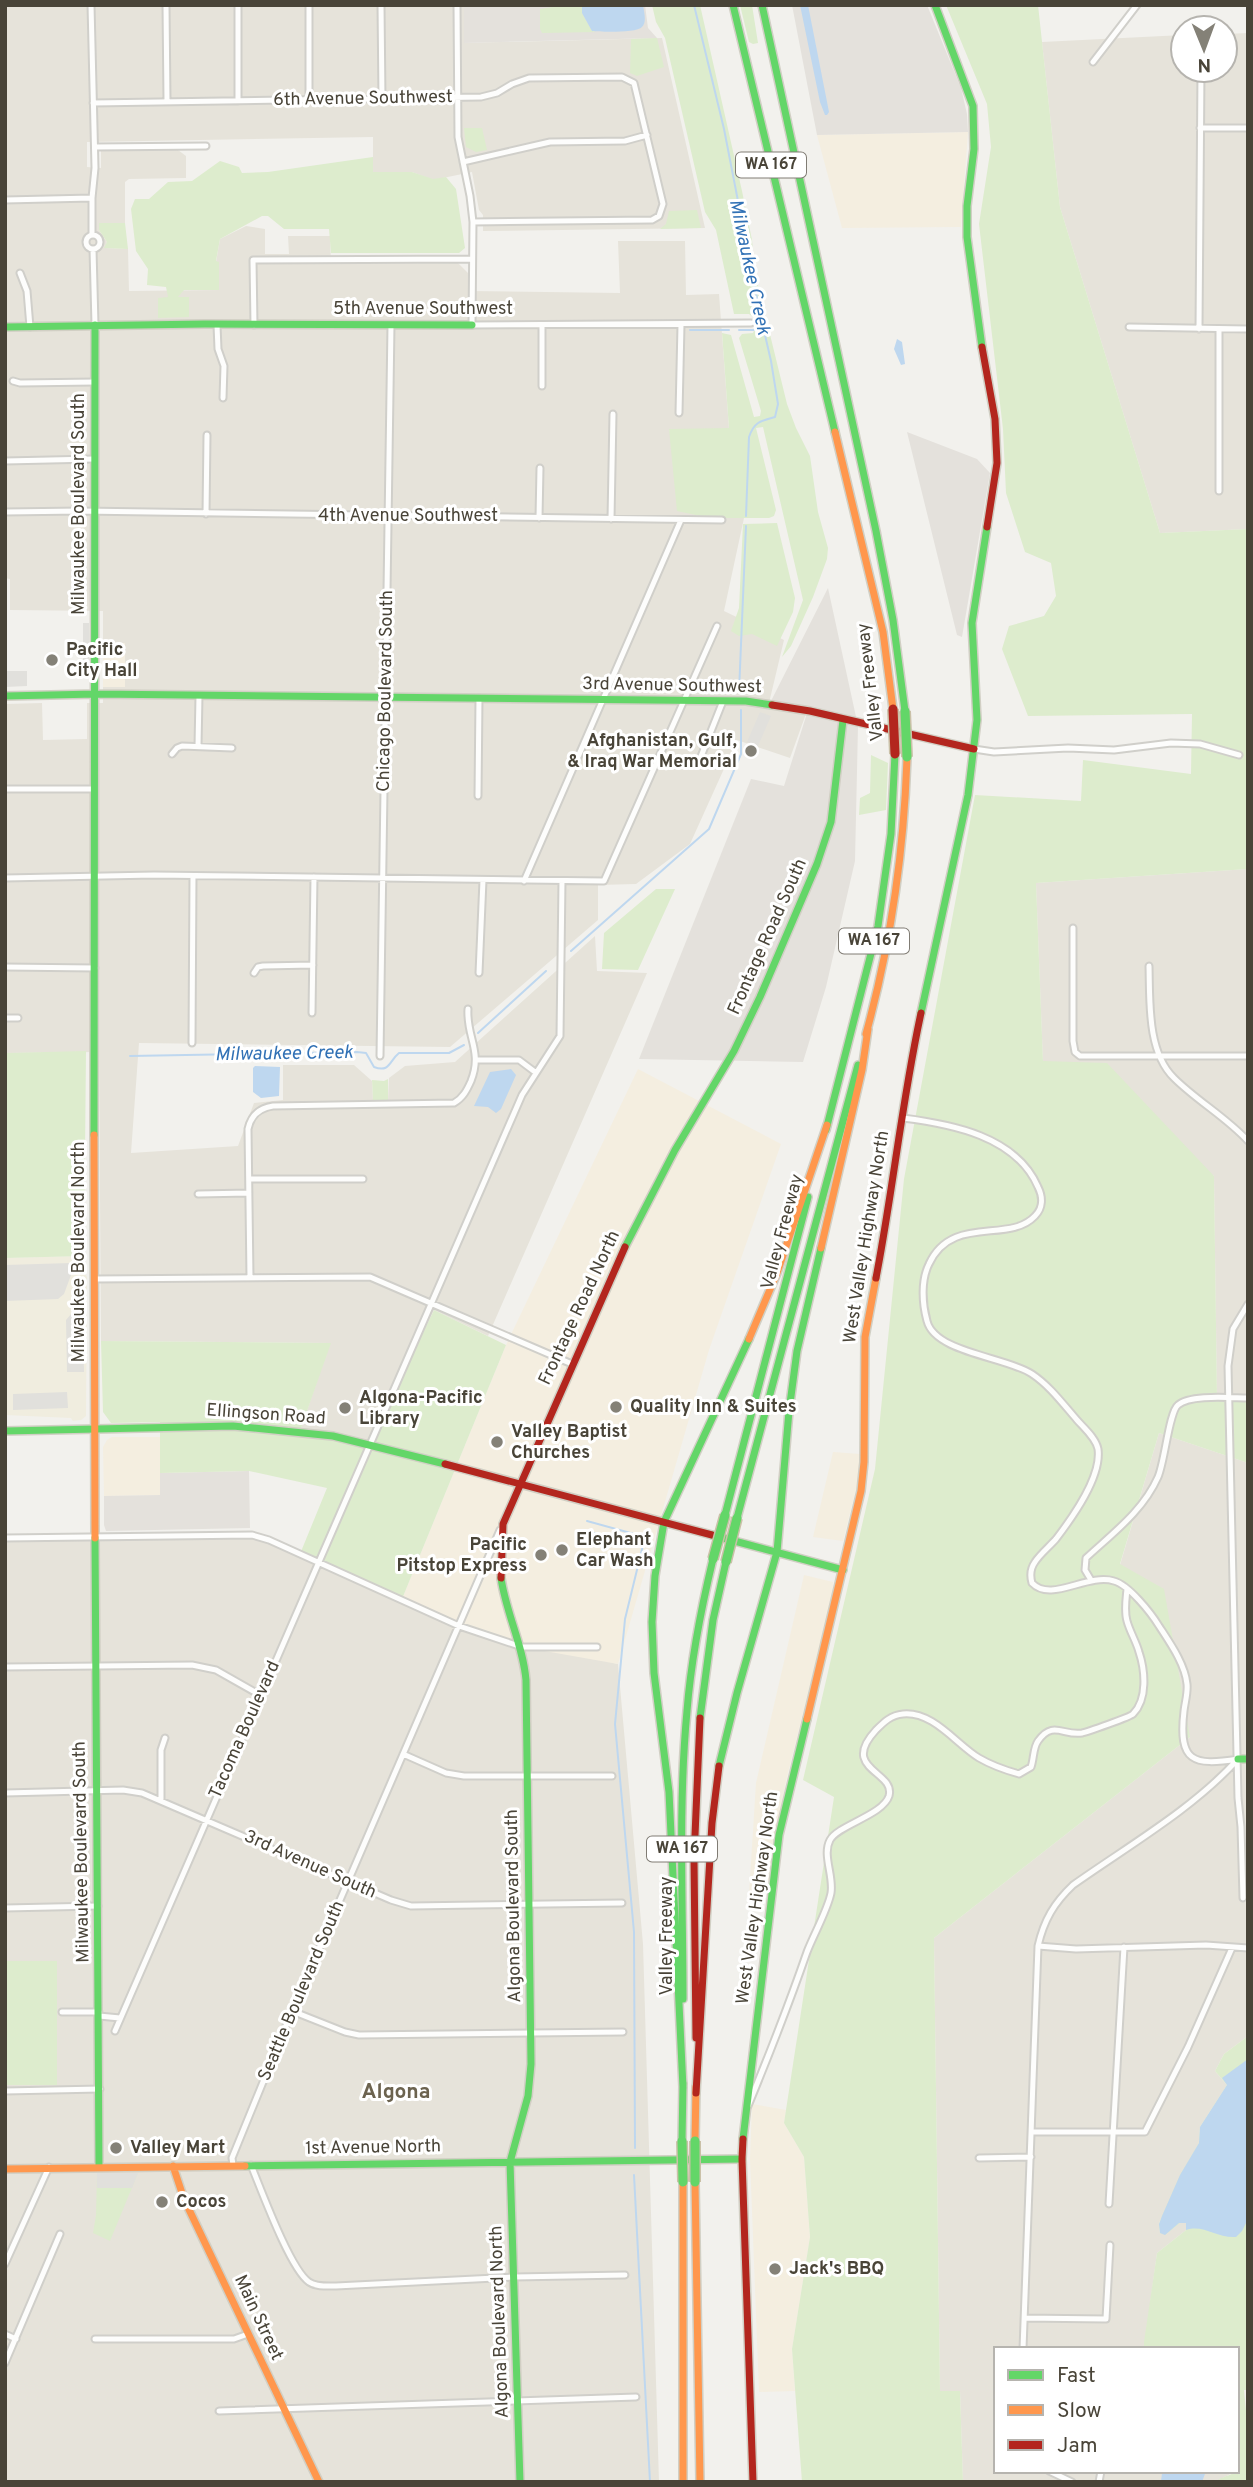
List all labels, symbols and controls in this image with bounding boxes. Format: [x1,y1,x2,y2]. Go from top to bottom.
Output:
north arrow [1169,14,1239,84]
text: N [1197,52,1211,76]
street label: 6th Avenue Southwest [273,86,453,112]
road number: WA 167 [736,153,806,178]
water label: Milwaukee Creek [723,197,775,337]
street label: 5th Avenue Southwest [333,298,513,321]
street label: Milwaukee Boulevard South [68,393,91,615]
street label: 4th Avenue Southwest [318,505,498,528]
street label: Chicago Boulevard South [373,590,399,792]
street label: Valley Freeway [852,622,890,742]
place label: Pacific City Hall [66,639,138,683]
marker: Pacific City Hall [44,652,60,668]
street label: 3rd Avenue Southwest [582,673,762,699]
place label: Afghanistan, Gulf, & Iraq War Memorial [567,730,737,774]
marker: Afghanistan, Gulf, & Iraq War Memorial [743,743,759,759]
street label: Frontage Road South [723,855,813,1019]
road number: WA 167 [839,928,909,953]
water label: Milwaukee Creek [215,1041,354,1067]
street label: West Valley Highway North [839,1129,895,1345]
street label: Milwaukee Boulevard North [68,1141,91,1363]
street label: Valley Freeway [757,1172,809,1292]
street label: Frontage Road North [534,1227,626,1389]
place label: Algona-Pacific Library [359,1387,483,1431]
place label: Quality Inn & Suites [630,1396,797,1419]
street label: Ellingson Road [206,1399,326,1431]
marker: Quality Inn & Suites [608,1399,624,1415]
marker: Algona-Pacific Library [337,1400,353,1416]
place label: Valley Baptist Churches [511,1421,627,1465]
marker: Valley Baptist Churches [489,1434,505,1450]
place label: Elephant Car Wash [576,1529,654,1573]
place label: Pacific Pitstop Express [397,1534,527,1578]
marker: Elephant Car Wash [554,1542,570,1558]
marker: Pacific Pitstop Express [533,1547,549,1563]
street label: Tacoma Boulevard [204,1657,286,1803]
street label: Milwaukee Boulevard South [69,1741,95,1963]
street label: West Valley Highway North [732,1790,784,2006]
street label: Algona Boulevard South [501,1809,527,2003]
street label: 3rd Avenue South [240,1825,380,1905]
road number: WA 167 [647,1837,717,1862]
street label: Valley Freeway [656,1877,679,1995]
street label: Seattle Boulevard South [254,1897,350,2085]
district label: Algona [362,2079,430,2106]
street label: 1st Avenue North [305,2135,441,2161]
place label: Valley Mart [130,2137,225,2160]
marker: Valley Mart [108,2140,124,2156]
place label: Cocos [176,2191,226,2214]
marker: Cocos [154,2194,170,2210]
street label: Algona Boulevard North [485,2225,515,2419]
place label: Jack's BBQ [789,2258,884,2281]
marker: Jack's BBQ [767,2261,783,2277]
street label: Main Street [228,2271,288,2365]
legend [994,2347,1239,2473]
text: Fast [1057,2363,1096,2390]
text: Slow [1057,2398,1102,2425]
text: Jam [1057,2433,1098,2460]

